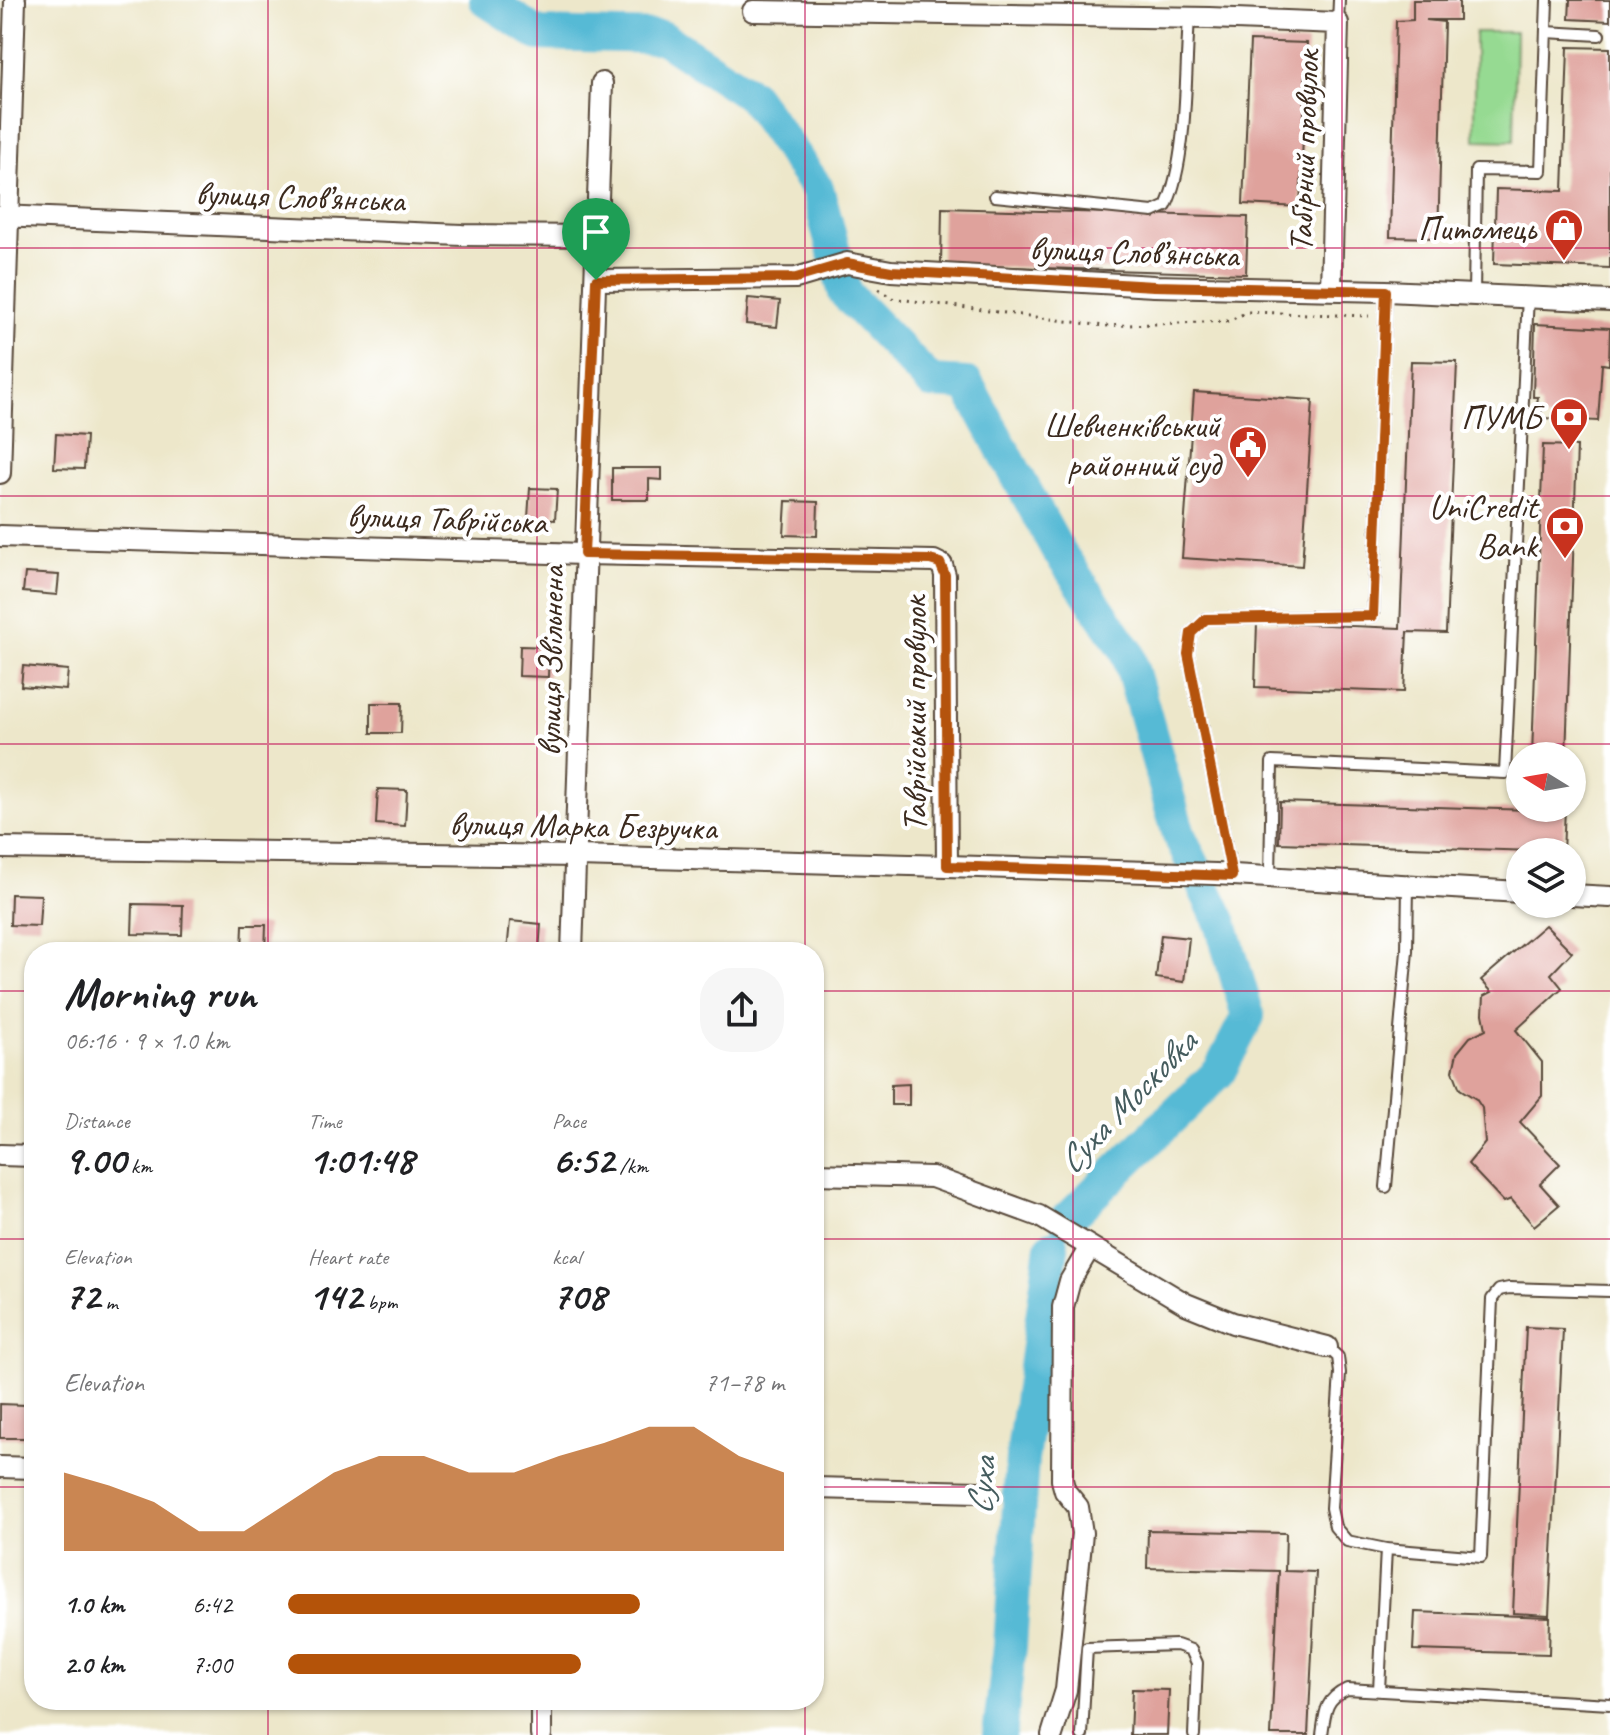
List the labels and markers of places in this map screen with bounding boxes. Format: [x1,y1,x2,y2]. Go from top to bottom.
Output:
pin [562,198,630,280]
place label: Питомець [1418,207,1538,250]
shop icon: Питомець [1543,207,1585,262]
place label: ПУМБ [1461,396,1545,439]
bank icon: ПУМБ [1548,396,1590,451]
place label: Шевченківський районний суд [1044,404,1223,486]
public building icon: Шевченківський районний суд [1227,424,1269,479]
place label: UniCredit Bank [1429,485,1541,567]
bank icon: UniCredit Bank [1544,505,1586,560]

